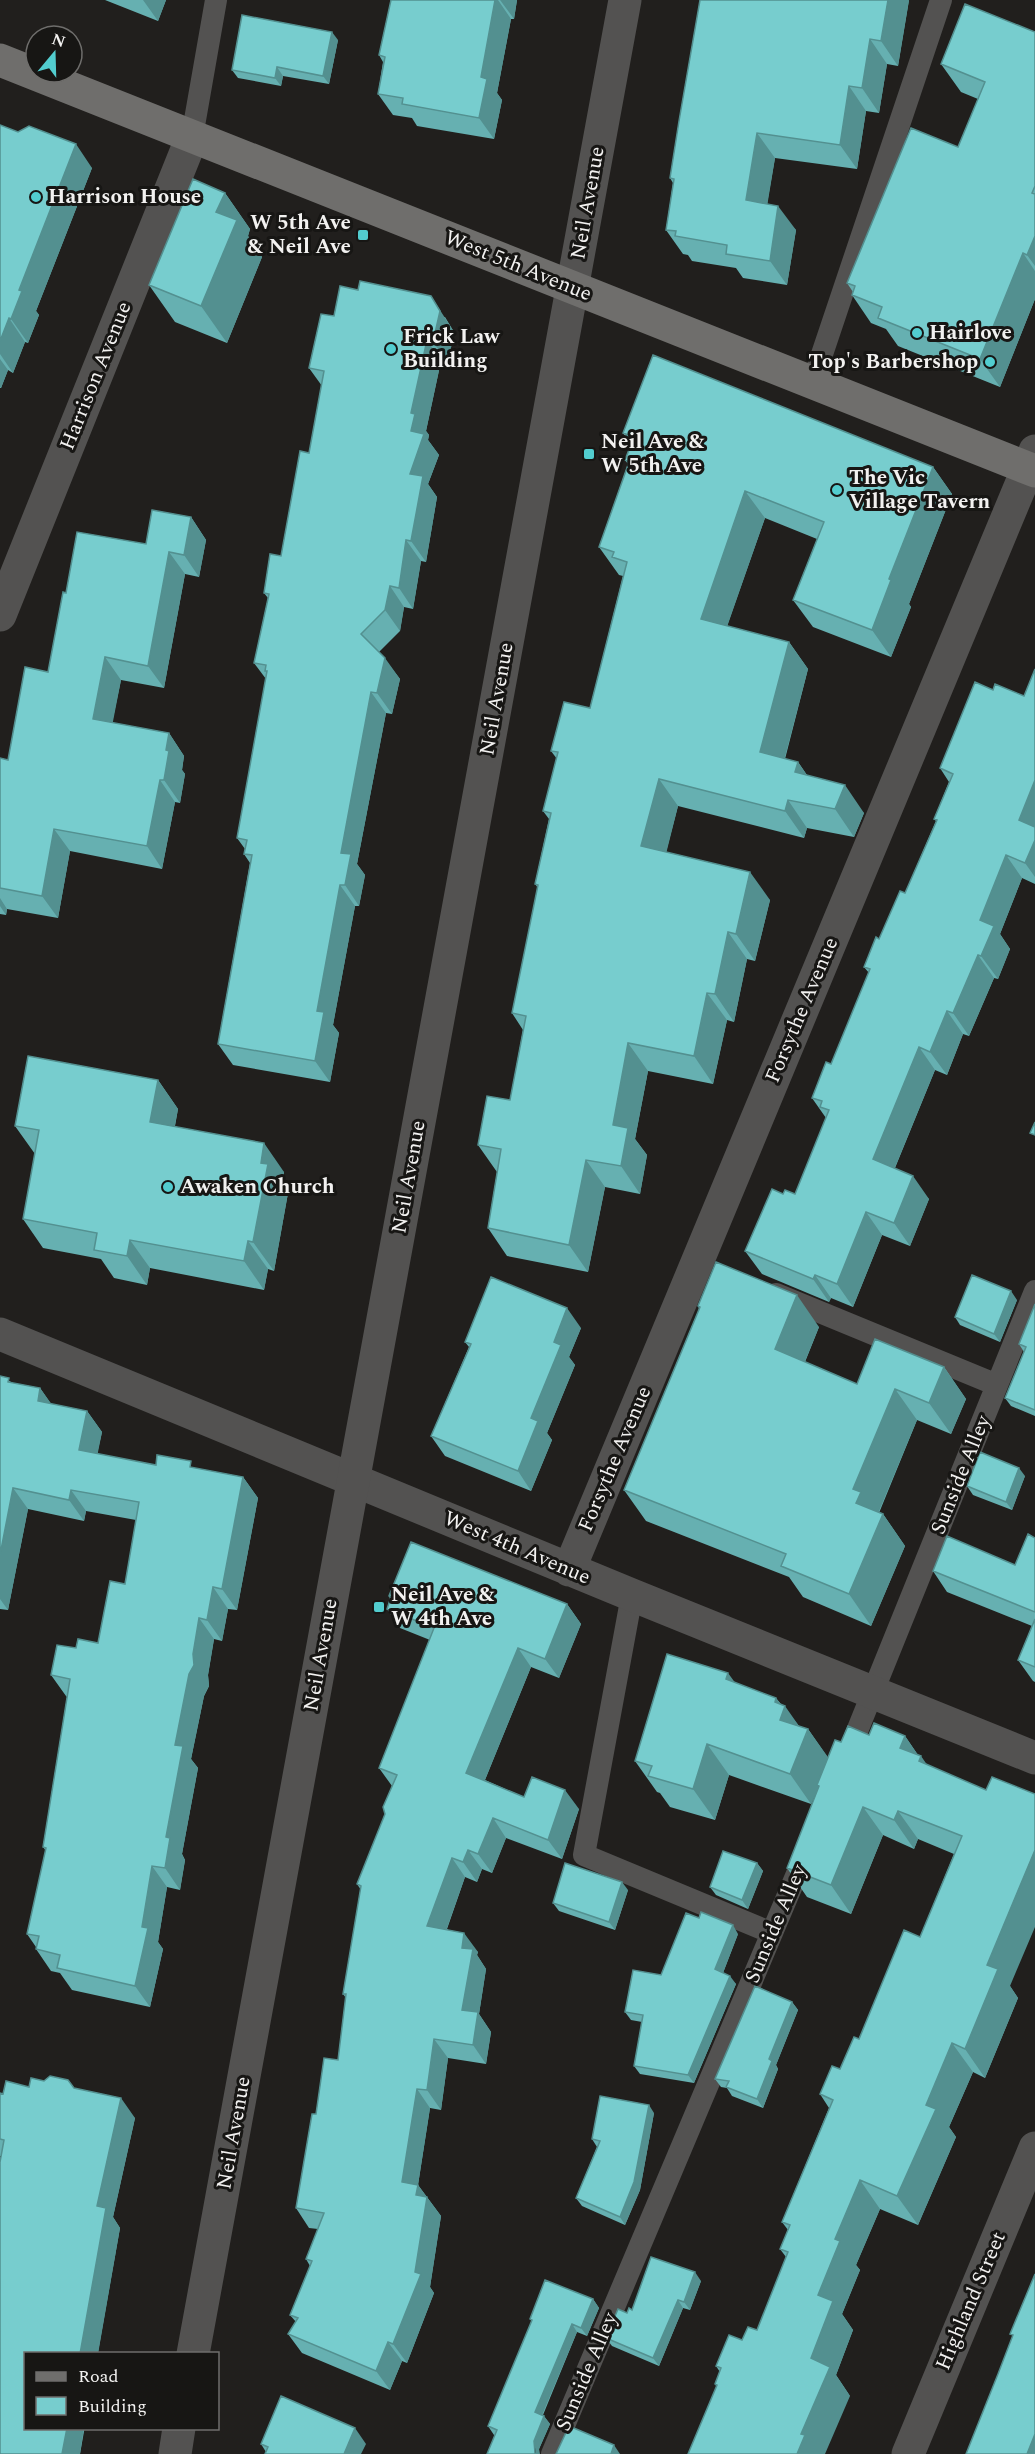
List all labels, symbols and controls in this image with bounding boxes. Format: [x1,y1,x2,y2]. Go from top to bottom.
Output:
north arrow [24,24,84,84]
text: N [48,27,69,54]
street label: Neil Avenue [562,144,614,262]
place label: Harrison House [48,181,201,213]
marker: Harrison House [29,190,43,204]
place label: W 5th Ave & Neil Ave [247,207,351,263]
street label: West 5th Avenue [439,222,597,310]
marker: W 5th Ave & Neil Ave [356,228,370,242]
street label: Harrison Avenue [52,297,140,455]
place label: Hairlove [929,317,1012,349]
place label: Frick Law Building [403,321,501,377]
marker: Hairlove [910,326,924,340]
marker: Frick Law Building [384,342,398,356]
place label: Top's Barbershop [808,346,978,378]
marker: Top's Barbershop [983,355,997,369]
place label: Neil Ave & W 5th Ave [601,426,705,482]
marker: Neil Ave & W 5th Ave [582,447,596,461]
place label: The Vic Village Tavern [849,462,990,518]
marker: The Vic Village Tavern [830,483,844,497]
street label: Neil Avenue [471,640,523,758]
street label: Forsythe Avenue [757,932,847,1088]
street label: Neil Avenue [383,1118,435,1236]
place label: Awaken Church [180,1171,335,1203]
marker: Awaken Church [161,1180,175,1194]
street label: Forsythe Avenue [570,1381,660,1537]
street label: Sunside Alley [923,1410,1000,1539]
street label: West 4th Avenue [439,1503,595,1593]
place label: Neil Ave & W 4th Ave [391,1579,495,1635]
street label: Neil Avenue [295,1596,347,1714]
marker: Neil Ave & W 4th Ave [372,1600,386,1614]
street label: Sunside Alley [737,1859,816,1988]
street label: Neil Avenue [208,2074,260,2192]
street label: Highland Street [927,2227,1015,2375]
street label: Sunside Alley [548,2307,627,2436]
legend [24,2352,219,2430]
text: Road [78,2363,119,2390]
text: Building [78,2393,147,2420]

